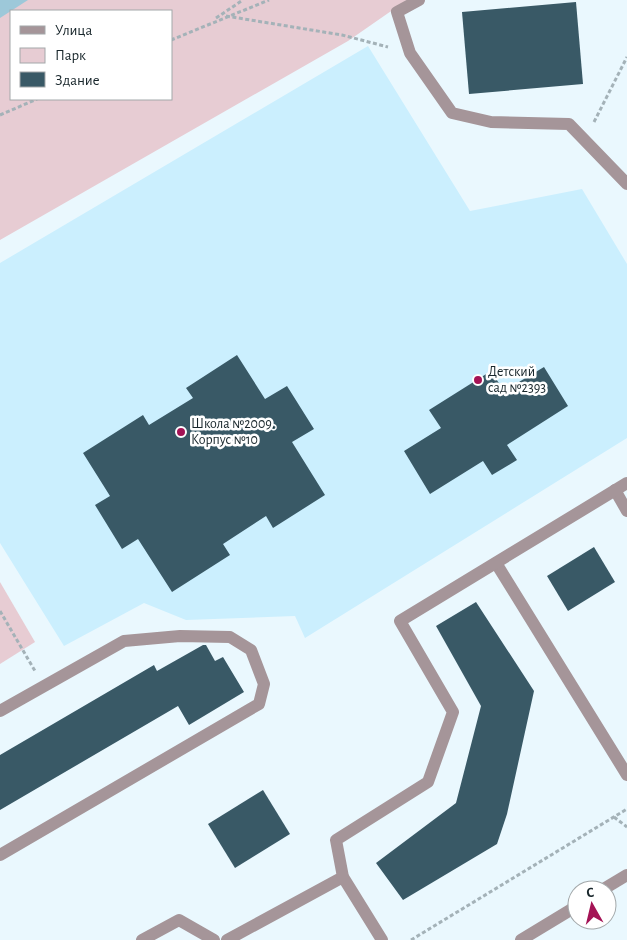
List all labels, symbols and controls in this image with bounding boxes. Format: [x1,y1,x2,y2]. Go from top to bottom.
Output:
legend [10,10,172,100]
text: Улица [55,23,92,38]
text: Парк [55,48,86,63]
text: Здание [55,73,100,88]
place label: Детский сад №2393 [488,365,546,395]
marker: Детский сад №2393 [472,374,484,386]
place label: Школа №2009. Корпус №10 [191,417,275,447]
marker: Школа №2009. Корпус №10 [175,426,187,438]
north arrow [567,880,617,930]
text: С [586,886,595,901]

